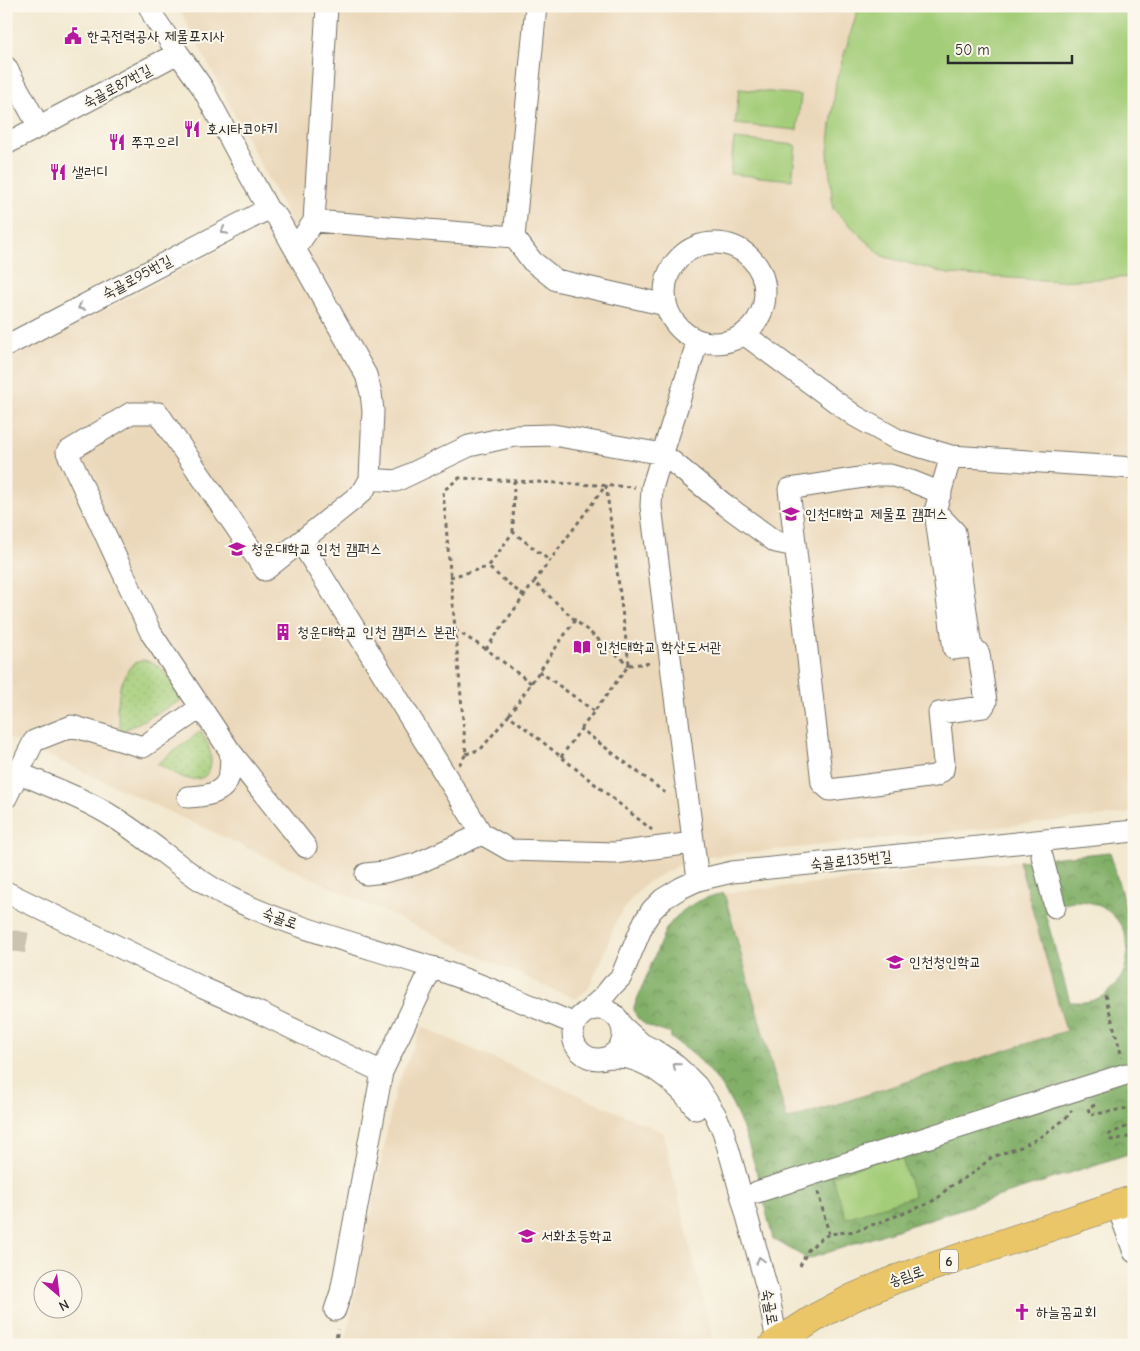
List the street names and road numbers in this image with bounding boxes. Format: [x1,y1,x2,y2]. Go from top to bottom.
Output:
street label: 숙골로87번길 [80,60,154,112]
street label: 숙골로95번길 [99,251,175,303]
street label: 숙골로135번길 [809,847,893,873]
street label: 숙골로 [260,903,300,933]
road number: 6 [940,1250,958,1272]
street label: 송림로 [886,1262,926,1290]
street label: 숙골로 [758,1288,782,1326]

